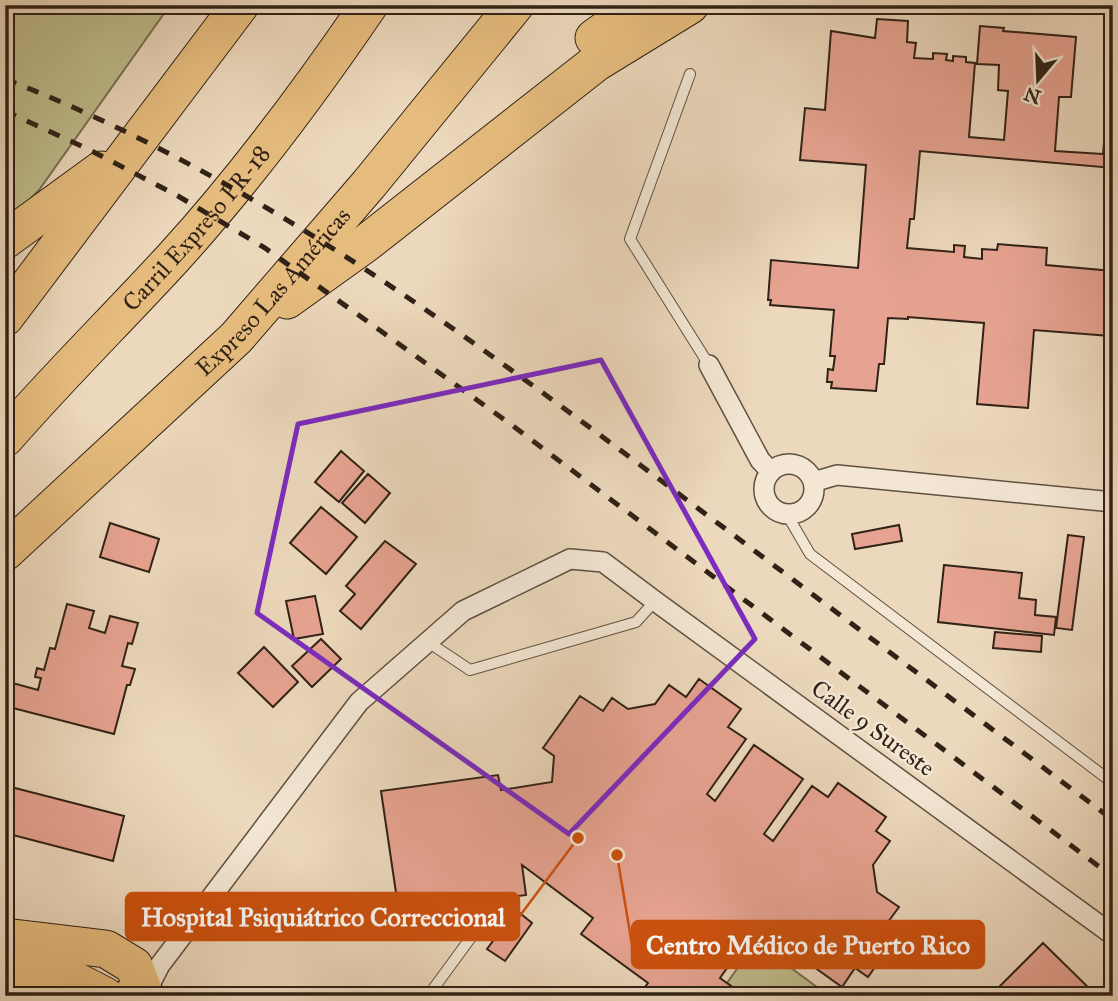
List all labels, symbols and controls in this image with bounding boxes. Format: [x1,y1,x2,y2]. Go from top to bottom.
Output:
north arrow [1002,46,1072,116]
text: N [1021,82,1044,109]
street label: Carril Expreso PR-18 [116,139,277,318]
street label: Expreso Las Américas [189,201,357,383]
street label: Calle 9 Sureste [805,673,941,783]
callout: Hospital Psiquiátrico Correccional [126,893,519,940]
text: Hospital Psiquiátrico Correccional [141,901,506,933]
callout: Centro Médico de Puerto Rico [632,921,984,968]
text: Centro Médico de Puerto Rico [646,929,970,961]

